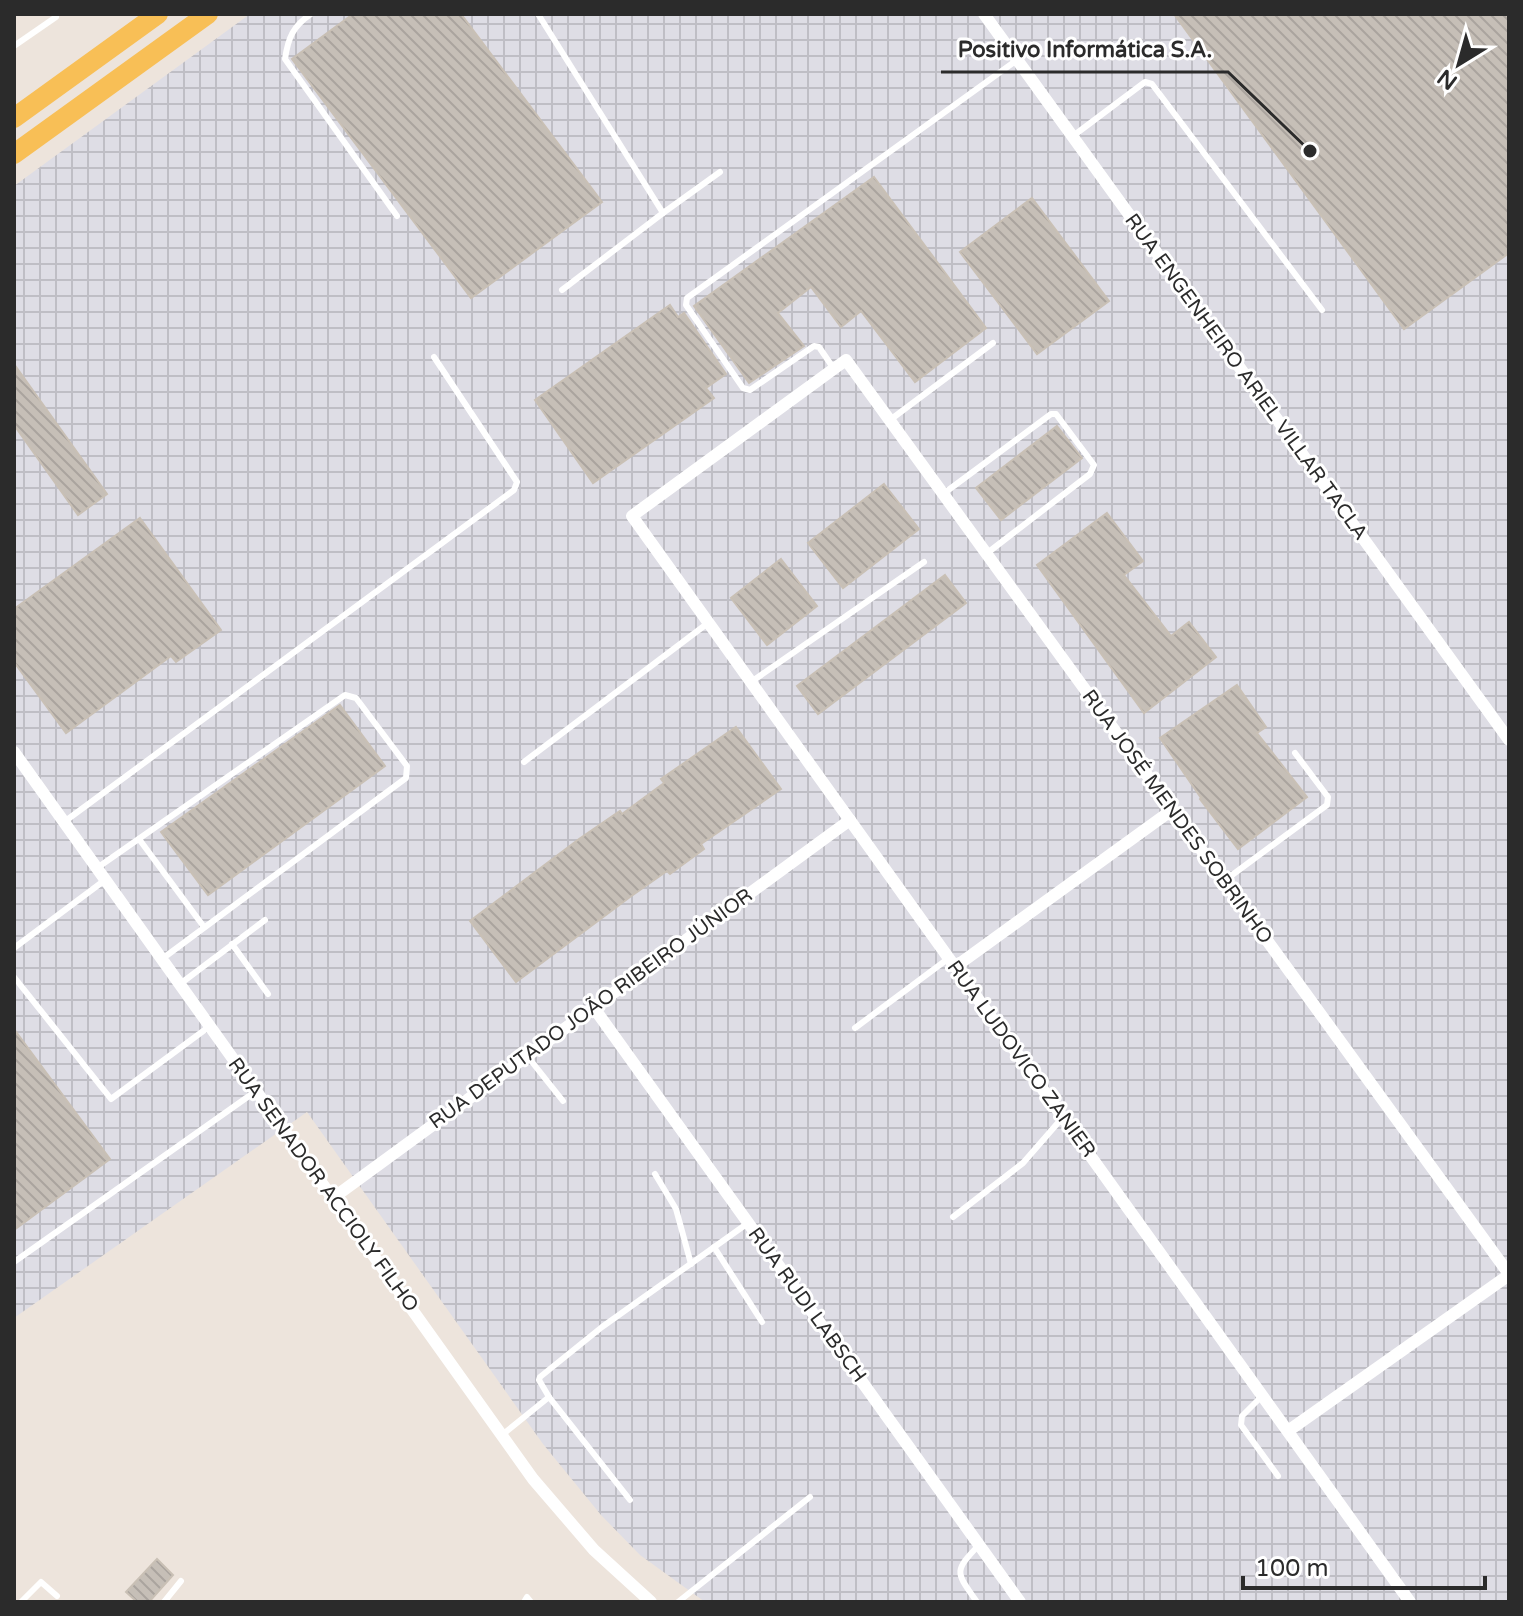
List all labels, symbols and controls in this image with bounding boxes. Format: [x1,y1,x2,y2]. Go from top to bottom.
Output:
north arrow [1419,24,1499,104]
callout: Positivo Informática S.A. [941,26,1228,72]
text: Positivo Informática S.A. [958,37,1212,63]
text: N [1433,63,1462,95]
street label: RUA ENGENHEIRO ARIEL VILLAR TACLA [1119,209,1373,545]
street label: RUA JOSÉ MENDES SOBRINHO [1077,685,1278,949]
street label: RUA DEPUTADO JOÃO RIBEIRO JÚNIOR [424,883,757,1134]
street label: RUA LUDOVICO ZANIER [942,956,1100,1162]
street label: RUA SENADOR ACCIOLY FILHO [223,1053,423,1317]
street label: RUA RUDI LABSCH [743,1223,871,1387]
scale bar [1243,1540,1485,1590]
text: 100 m [1255,1554,1329,1583]

